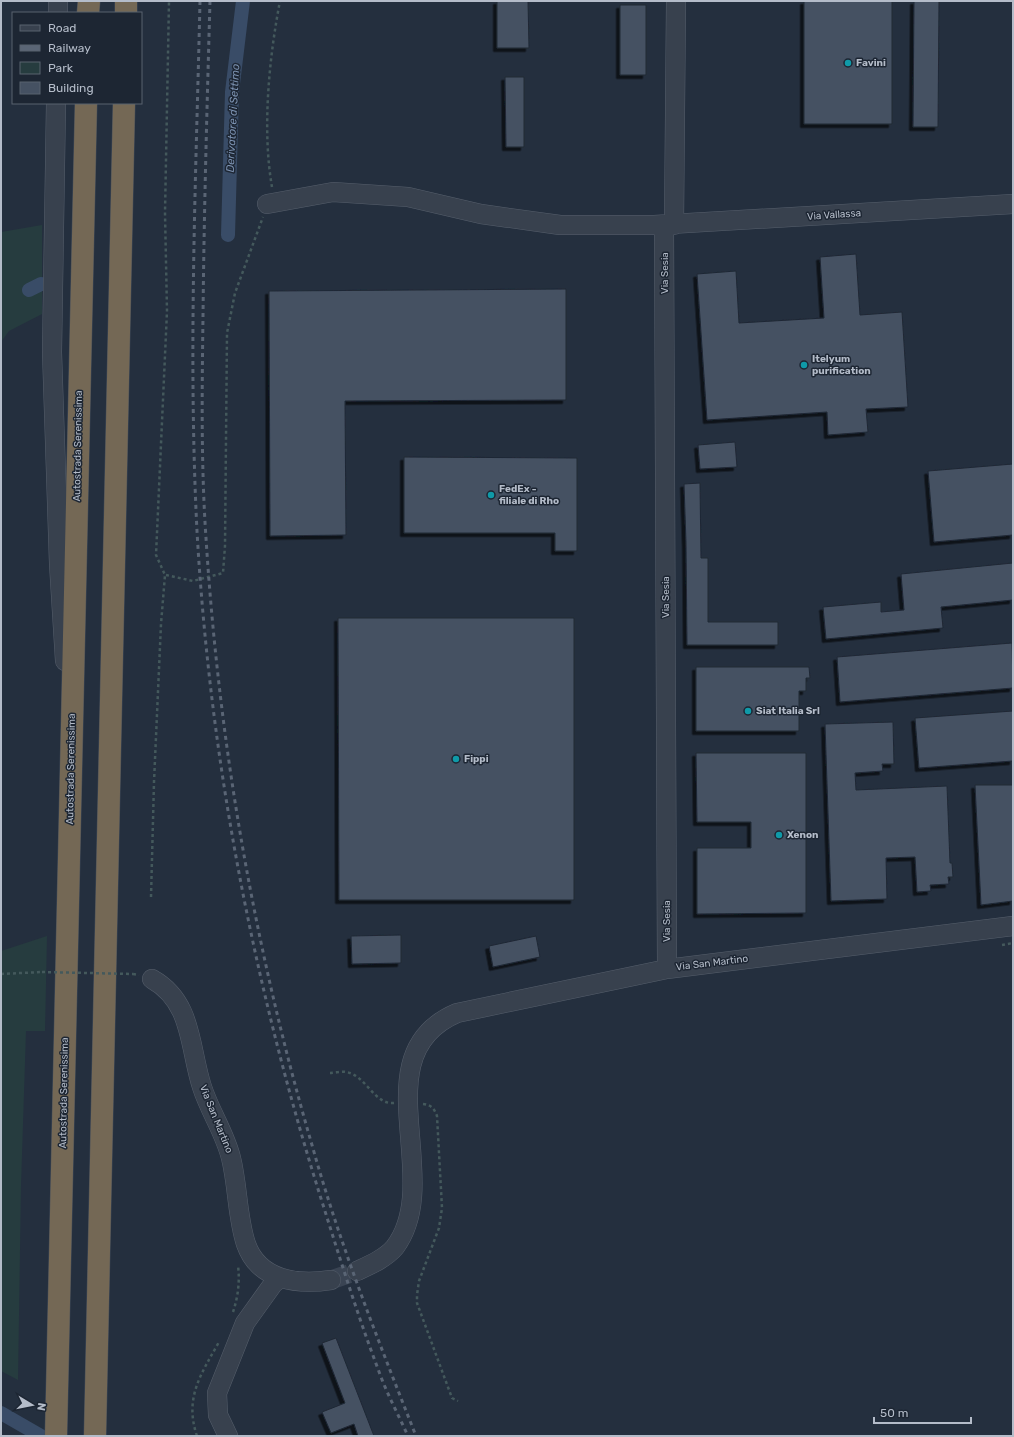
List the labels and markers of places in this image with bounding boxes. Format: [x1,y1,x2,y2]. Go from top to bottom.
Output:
place label: Favini [856,57,886,69]
marker: Favini [843,58,853,68]
place label: Itelyum purification [812,353,871,377]
marker: Itelyum purification [799,360,809,370]
place label: FedEx - filiale di Rho [499,483,559,507]
marker: FedEx - filiale di Rho [486,490,496,500]
place label: Siat Italia Srl [756,705,820,717]
marker: Siat Italia Srl [743,706,753,716]
place label: Fippi [464,753,489,765]
marker: Fippi [451,754,461,764]
place label: Xenon [787,829,819,841]
marker: Xenon [774,830,784,840]

